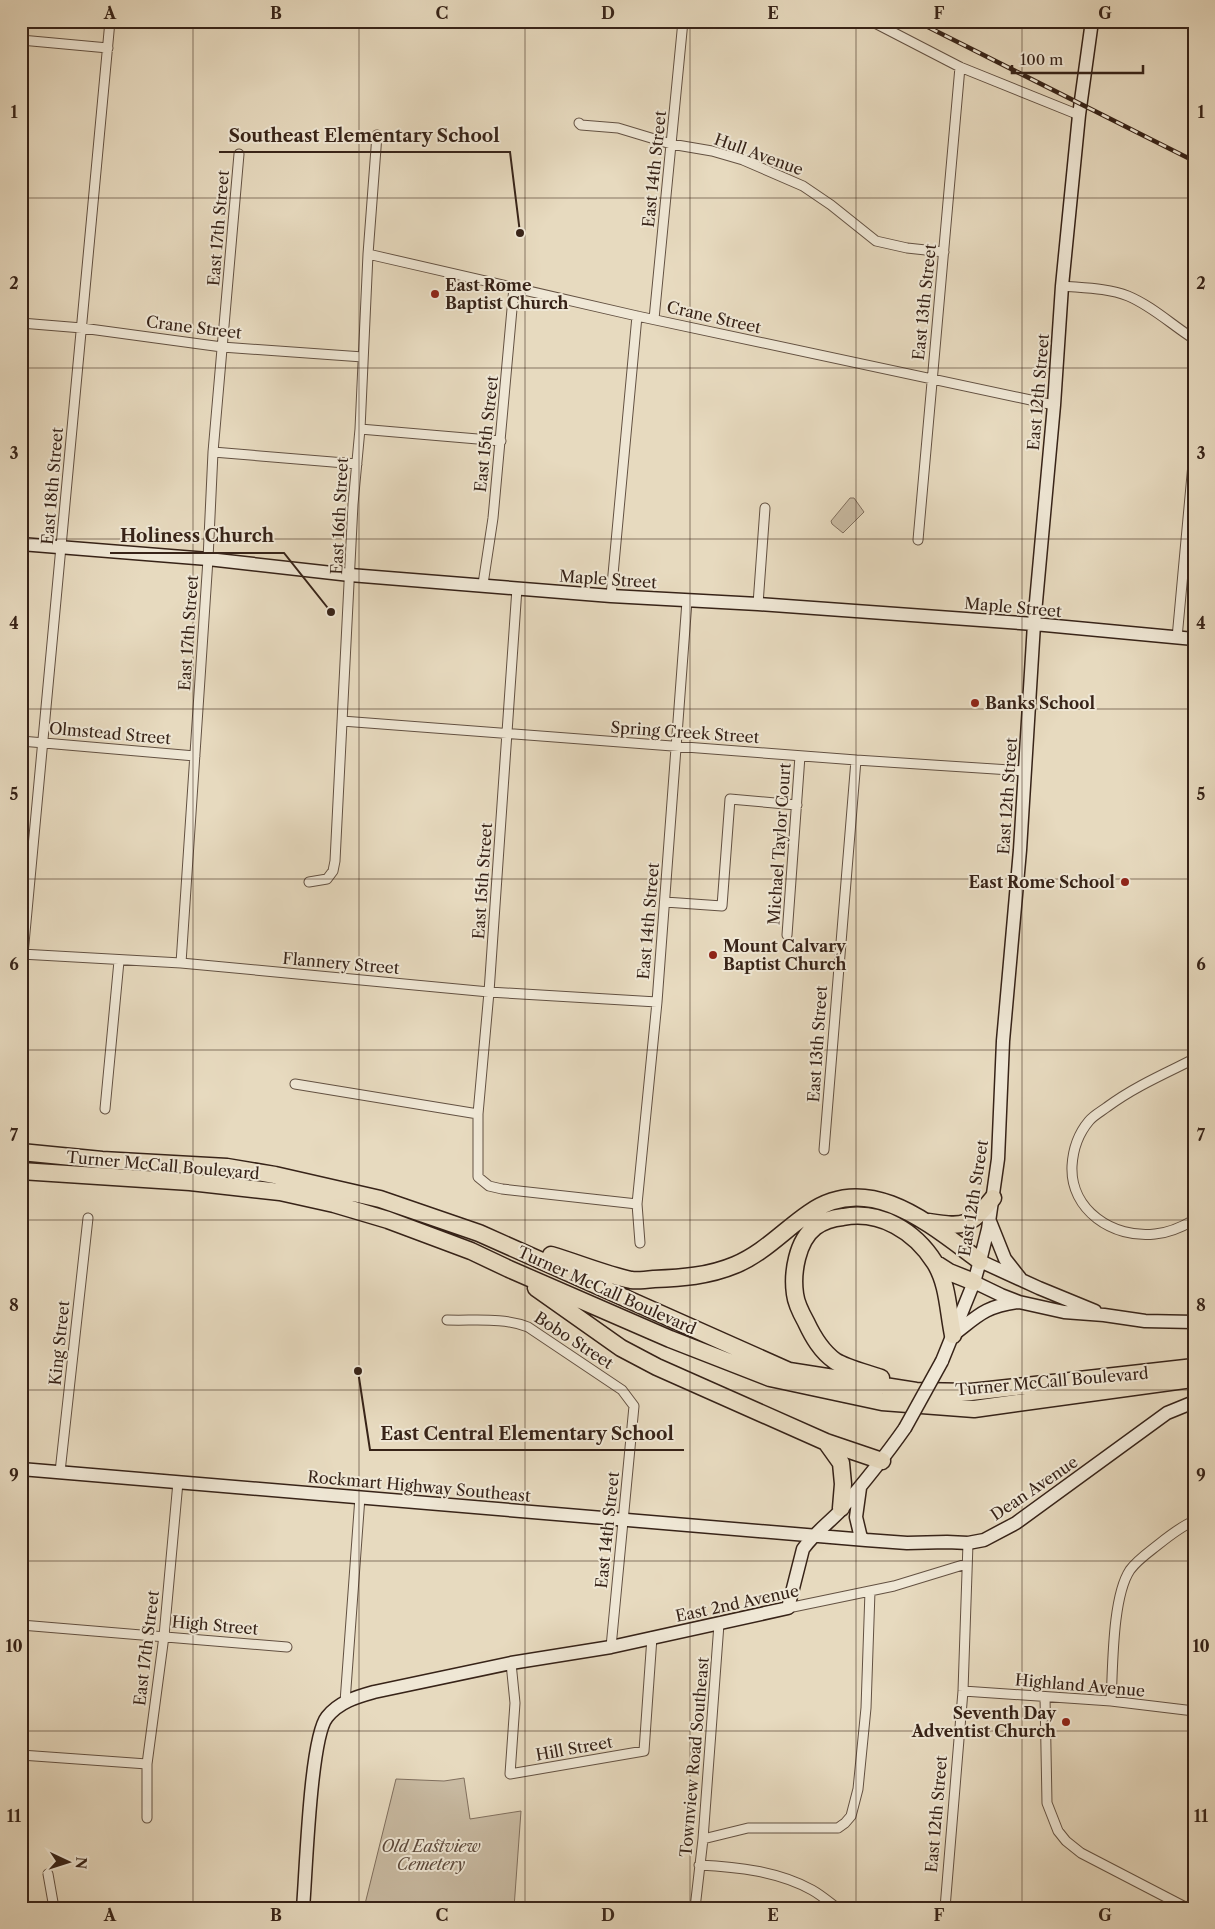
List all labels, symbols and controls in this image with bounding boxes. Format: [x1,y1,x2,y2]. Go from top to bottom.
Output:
text: A [103,3,117,23]
text: B [270,3,282,23]
text: C [436,3,448,23]
text: D [601,3,615,23]
text: E [767,3,779,23]
text: F [934,3,945,23]
text: G [1098,3,1112,23]
scale bar [1012,42,1144,74]
text: 100 m [1020,50,1063,69]
text: 1 [10,102,18,122]
text: 1 [1197,102,1205,122]
street label: East 14th Street [638,109,670,228]
callout: Southeast Elementary School [219,119,510,152]
text: Southeast Elementary School [228,125,500,147]
street label: Hull Avenue [712,129,806,179]
street label: East 17th Street [203,169,233,287]
street label: East 13th Street [908,242,940,361]
text: 2 [9,273,19,293]
text: 2 [1196,273,1206,293]
place label: East Rome Baptist Church [445,275,569,313]
marker: East Rome Baptist Church [429,288,441,300]
street label: Crane Street [665,296,763,338]
street label: Crane Street [145,311,243,343]
street label: East 12th Street [1023,332,1053,451]
street label: East 15th Street [470,374,502,493]
street label: East 18th Street [37,426,67,546]
text: 3 [9,443,19,463]
text: 3 [1196,443,1206,463]
street label: East 16th Street [326,456,352,575]
callout: Holiness Church [110,520,284,553]
text: Holiness Church [120,525,275,547]
street label: Maple Street [559,566,658,592]
street label: East 17th Street [174,574,202,692]
street label: Maple Street [963,593,1063,621]
text: 4 [9,613,19,633]
text: 4 [1196,613,1206,633]
place label: Banks School [985,693,1095,713]
marker: Banks School [969,697,981,709]
street label: Spring Creek Street [610,717,760,747]
street label: Olmstead Street [48,718,172,748]
street label: East 12th Street [993,736,1021,855]
street label: Michael Taylor Court [763,762,795,926]
text: 5 [10,784,19,804]
text: 5 [1197,784,1206,804]
street label: East 15th Street [468,822,496,940]
street label: East 14th Street [633,861,663,980]
place label: East Rome School [969,872,1115,892]
marker: East Rome School [1119,876,1131,888]
place label: Mount Calvary Baptist Church [723,936,847,974]
street label: Flannery Street [282,948,401,978]
marker: Mount Calvary Baptist Church [707,949,719,961]
text: 6 [9,954,19,974]
text: 6 [1196,954,1206,974]
street label: East 13th Street [803,985,831,1103]
text: 7 [10,1125,19,1145]
text: 7 [1197,1125,1206,1145]
street label: East 12th Street [954,1138,992,1258]
street label: Turner McCall Boulevard [66,1147,261,1183]
street label: Turner McCall Boulevard [515,1241,700,1339]
text: 8 [9,1295,19,1315]
text: 8 [1196,1295,1206,1315]
street label: King Street [45,1299,73,1387]
street label: Bobo Street [531,1307,617,1373]
street label: Turner McCall Boulevard [955,1363,1150,1399]
callout: East Central Elementary School [370,1417,684,1450]
text: East Central Elementary School [380,1423,674,1445]
street label: Dean Avenue [987,1451,1081,1524]
text: 9 [9,1465,19,1485]
text: 9 [1196,1465,1206,1485]
street label: Rockmart Highway Southeast [307,1466,532,1506]
street label: East 14th Street [591,1470,623,1589]
street label: East 2nd Avenue [673,1580,801,1626]
street label: East 17th Street [129,1589,163,1707]
street label: High Street [171,1611,259,1639]
text: 10 [5,1636,23,1656]
text: 10 [1192,1636,1210,1656]
street label: Townview Road Southeast [675,1656,713,1858]
street label: Highland Avenue [1014,1669,1146,1701]
place label: Seventh Day Adventist Church [911,1703,1057,1741]
marker: Seventh Day Adventist Church [1060,1716,1072,1728]
street label: Hill Street [534,1731,614,1765]
street label: East 12th Street [921,1754,951,1873]
text: 11 [7,1806,22,1826]
text: 11 [1194,1806,1209,1826]
north arrow [42,1836,92,1886]
park label: Old Eastview Cemetery [381,1836,481,1874]
text: N [72,1856,90,1870]
text: A [103,1905,117,1925]
text: B [270,1905,282,1925]
text: C [436,1905,448,1925]
text: D [601,1905,615,1925]
text: E [767,1905,779,1925]
text: F [934,1905,945,1925]
text: G [1098,1905,1112,1925]

